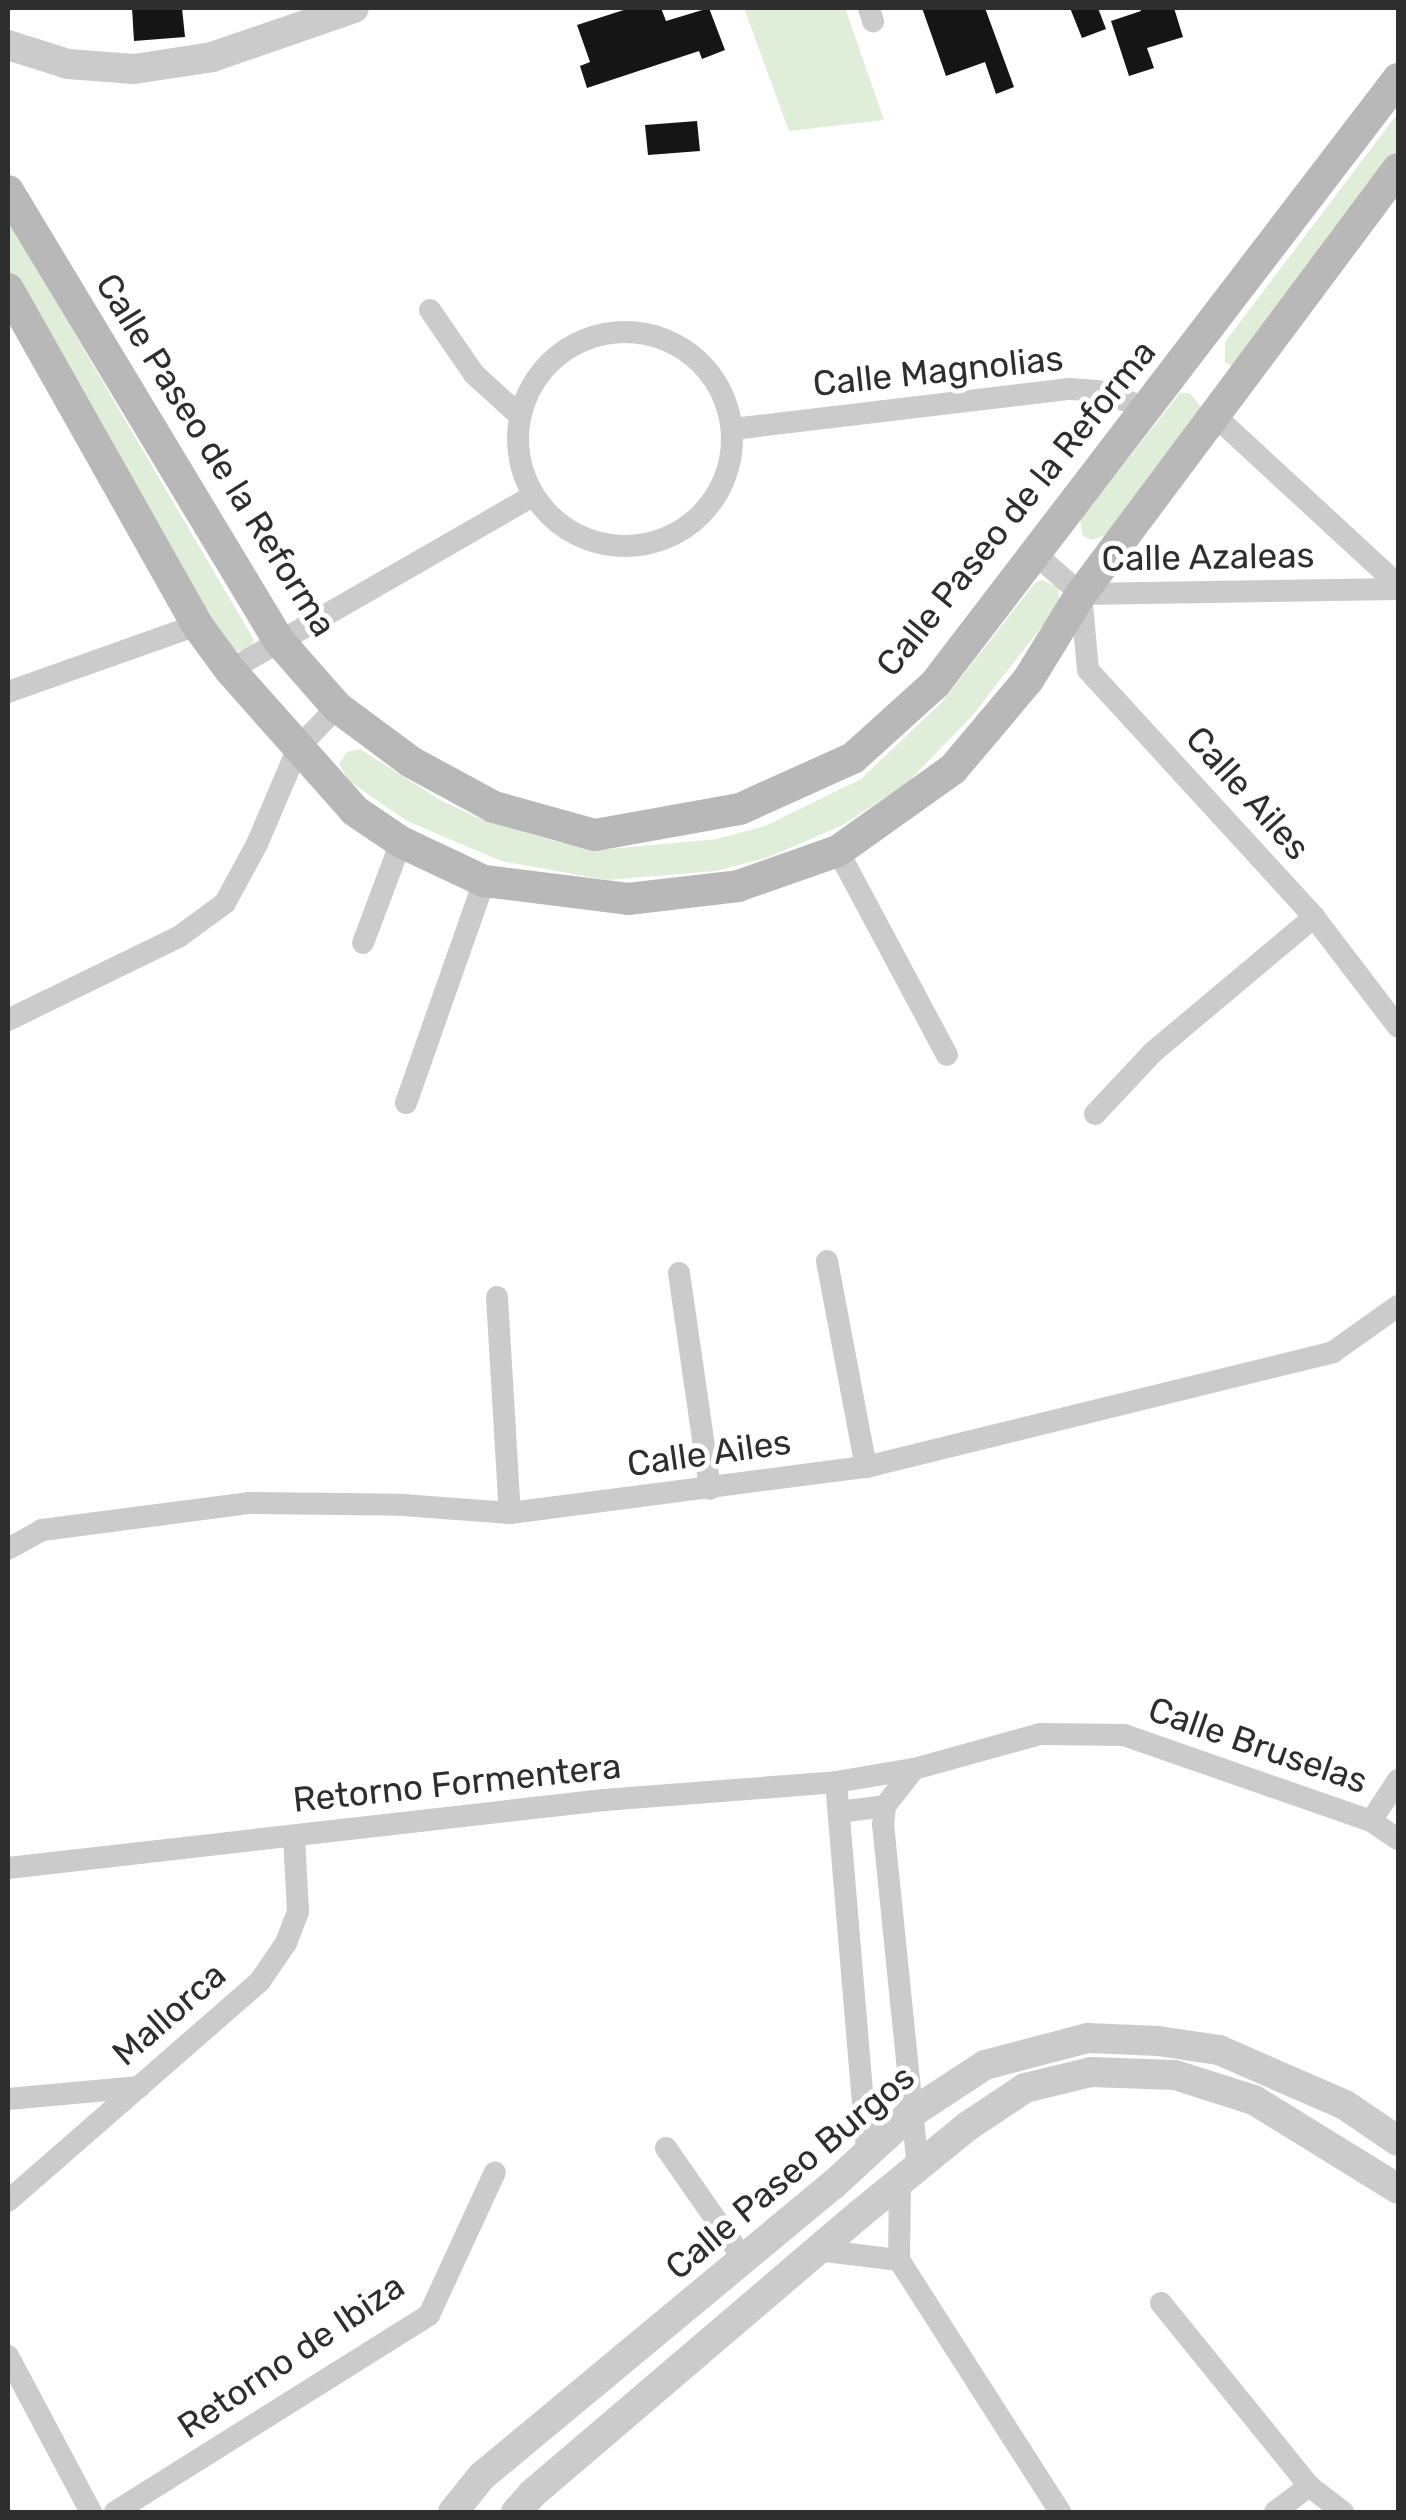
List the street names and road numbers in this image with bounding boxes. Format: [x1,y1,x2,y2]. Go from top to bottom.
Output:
street label: Calle Paseo de la Reforma [87,266,345,644]
street label: Calle Paseo de la Reforma [868,332,1164,684]
street label: Calle Magnolias [811,337,1065,405]
street label: Calle Azaleas [1101,534,1315,580]
street label: Calle Ailes [1177,717,1319,869]
street label: Calle Ailes [624,1421,794,1485]
street label: Calle Bruselas [1143,1688,1373,1802]
street label: Retorno Formentera [291,1745,623,1821]
street label: Mallorca [104,1954,234,2074]
street label: Calle Paseo Burgos [657,2056,923,2288]
street label: Retorno de Ibiza [170,2265,412,2447]

